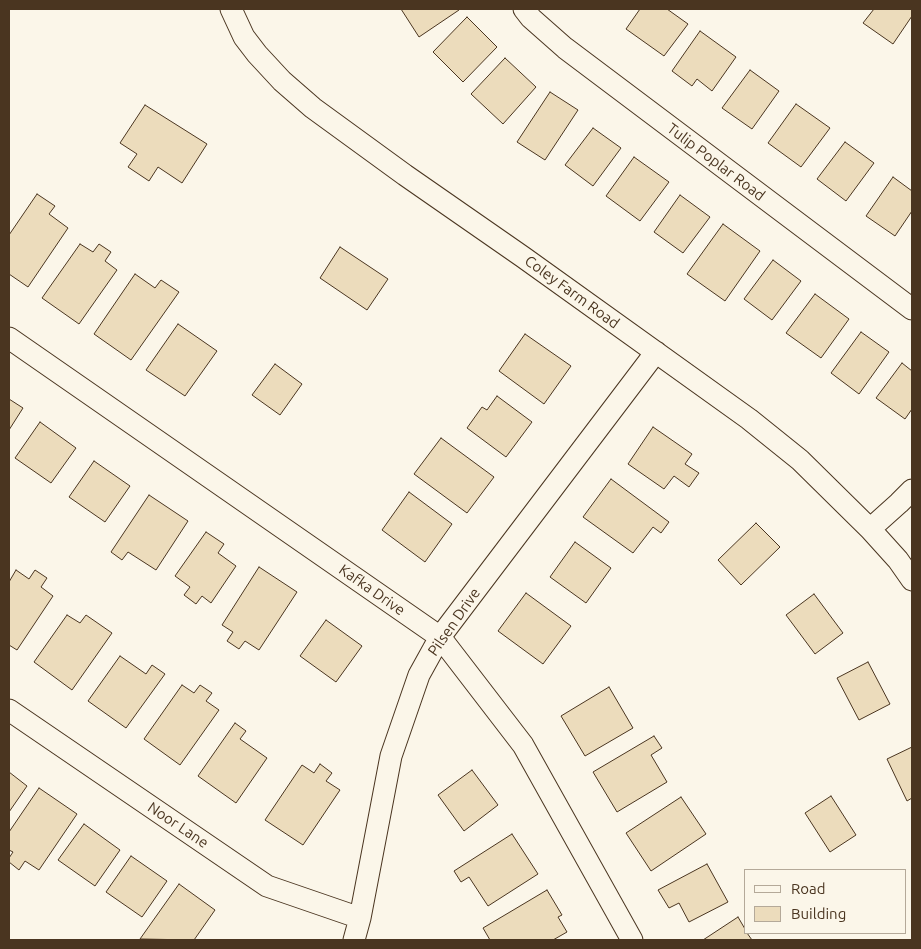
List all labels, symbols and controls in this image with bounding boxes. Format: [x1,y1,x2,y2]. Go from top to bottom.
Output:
street label: Tulip Poplar Road [663,119,769,205]
street label: Coley Farm Road [521,252,623,332]
street label: Kafka Drive [335,561,409,619]
street label: Pilsen Drive [424,585,484,659]
street label: Noor Lane [144,798,212,852]
legend [744,869,906,934]
text: Road [791,880,826,897]
text: Building [791,905,846,922]

